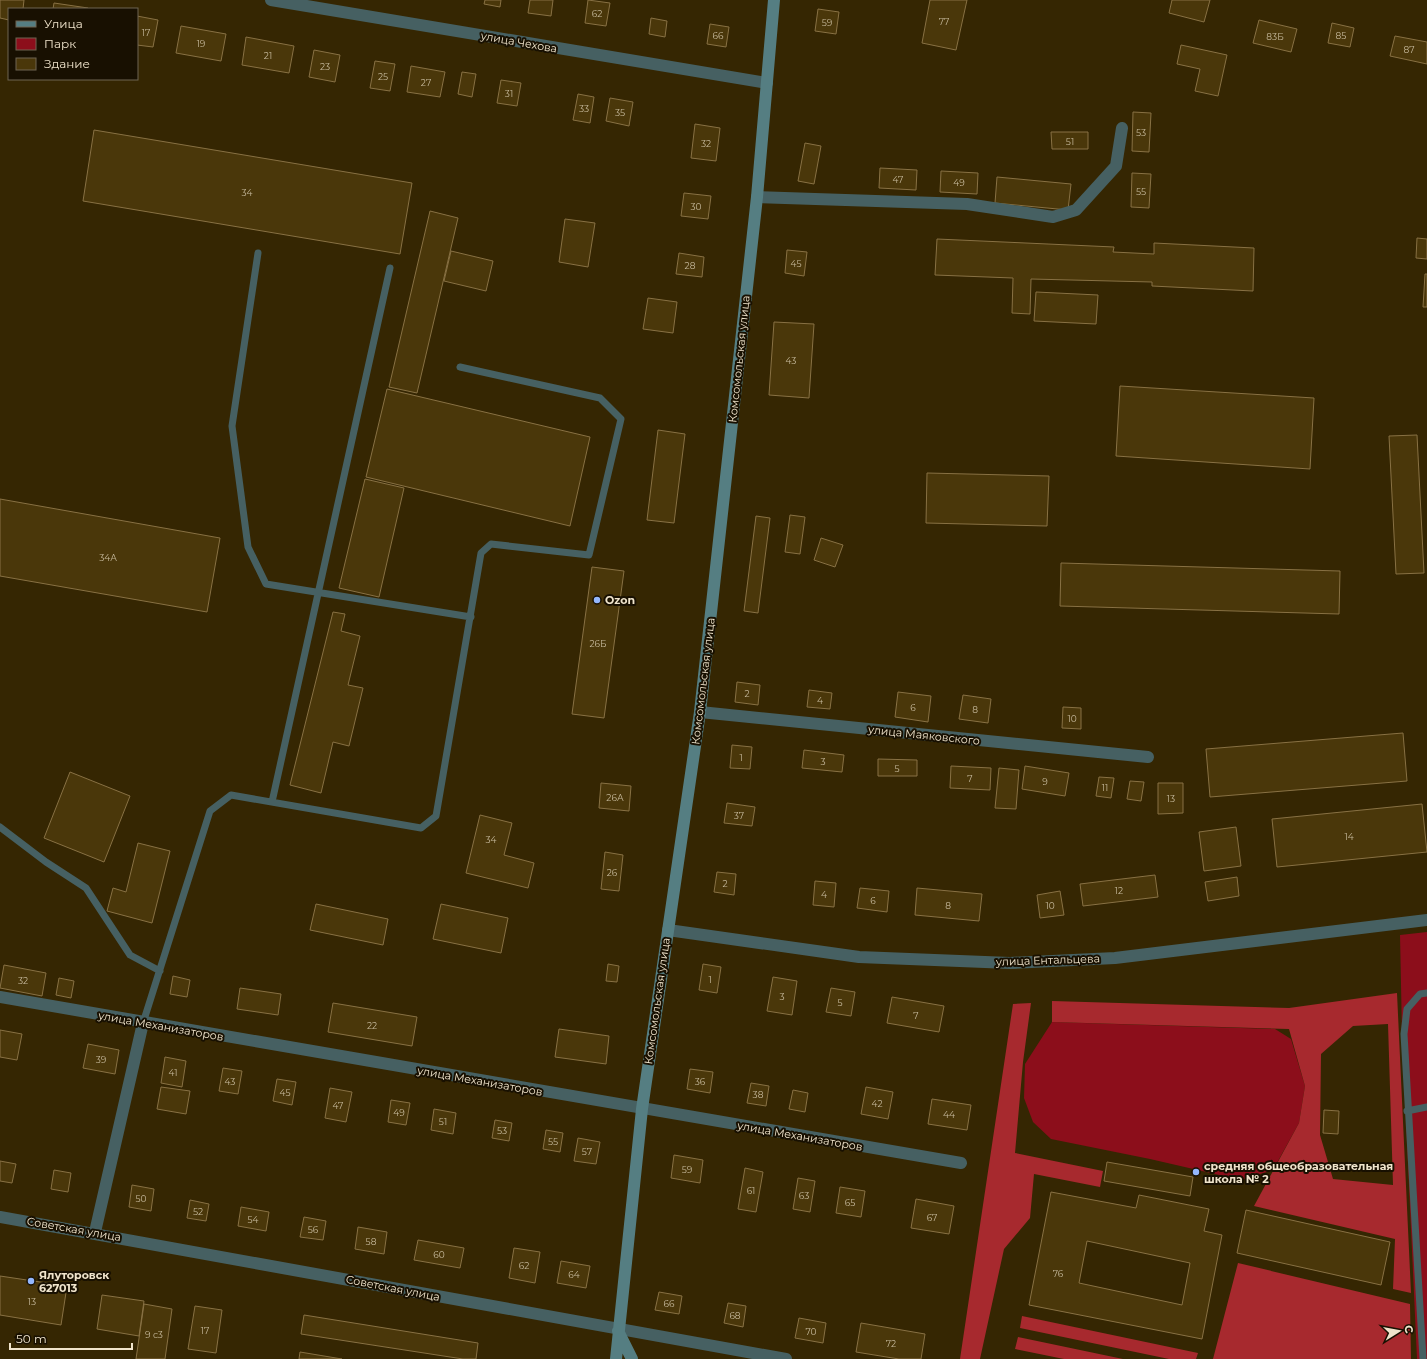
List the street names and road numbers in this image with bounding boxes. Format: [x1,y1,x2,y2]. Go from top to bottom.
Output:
street label: улица Чехова [479,28,558,56]
street label: Комсомольская улица [725,295,753,423]
street label: Комсомольская улица [688,617,718,745]
street label: улица Маяковского [867,722,980,748]
street label: Комсомольская улица [641,937,673,1065]
street label: улица Ентальцева [995,951,1100,969]
street label: улица Механизаторов [96,1008,225,1044]
street label: улица Механизаторов [415,1063,544,1099]
street label: улица Механизаторов [735,1118,864,1154]
street label: Советская улица [26,1214,122,1244]
street label: Советская улица [345,1272,441,1304]

